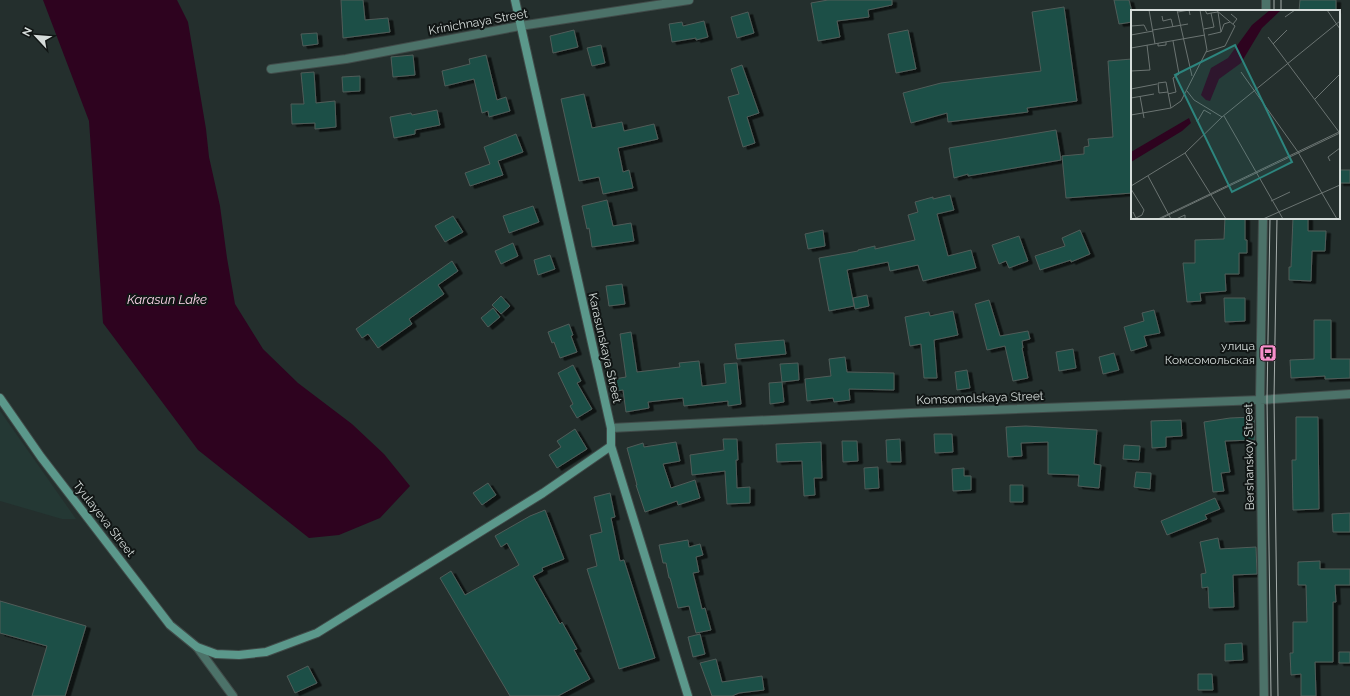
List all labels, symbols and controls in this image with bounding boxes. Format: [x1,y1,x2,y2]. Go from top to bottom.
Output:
street label: Krinichnaya Street [427,6,529,38]
inset map [1131,10,1340,219]
north arrow [16,16,56,56]
text: N [20,25,35,38]
water label: Karasun Lake [127,292,207,307]
street label: Karasunskaya Street [586,292,624,404]
place label: улица Комсомольская [1165,339,1255,367]
bus stop icon: улица Комсомольская [1258,343,1278,363]
street label: Komsomolskaya Street [916,389,1044,407]
street label: Bershanskoy Street [1241,403,1257,511]
street label: Tyulayeva Street [70,478,138,560]

